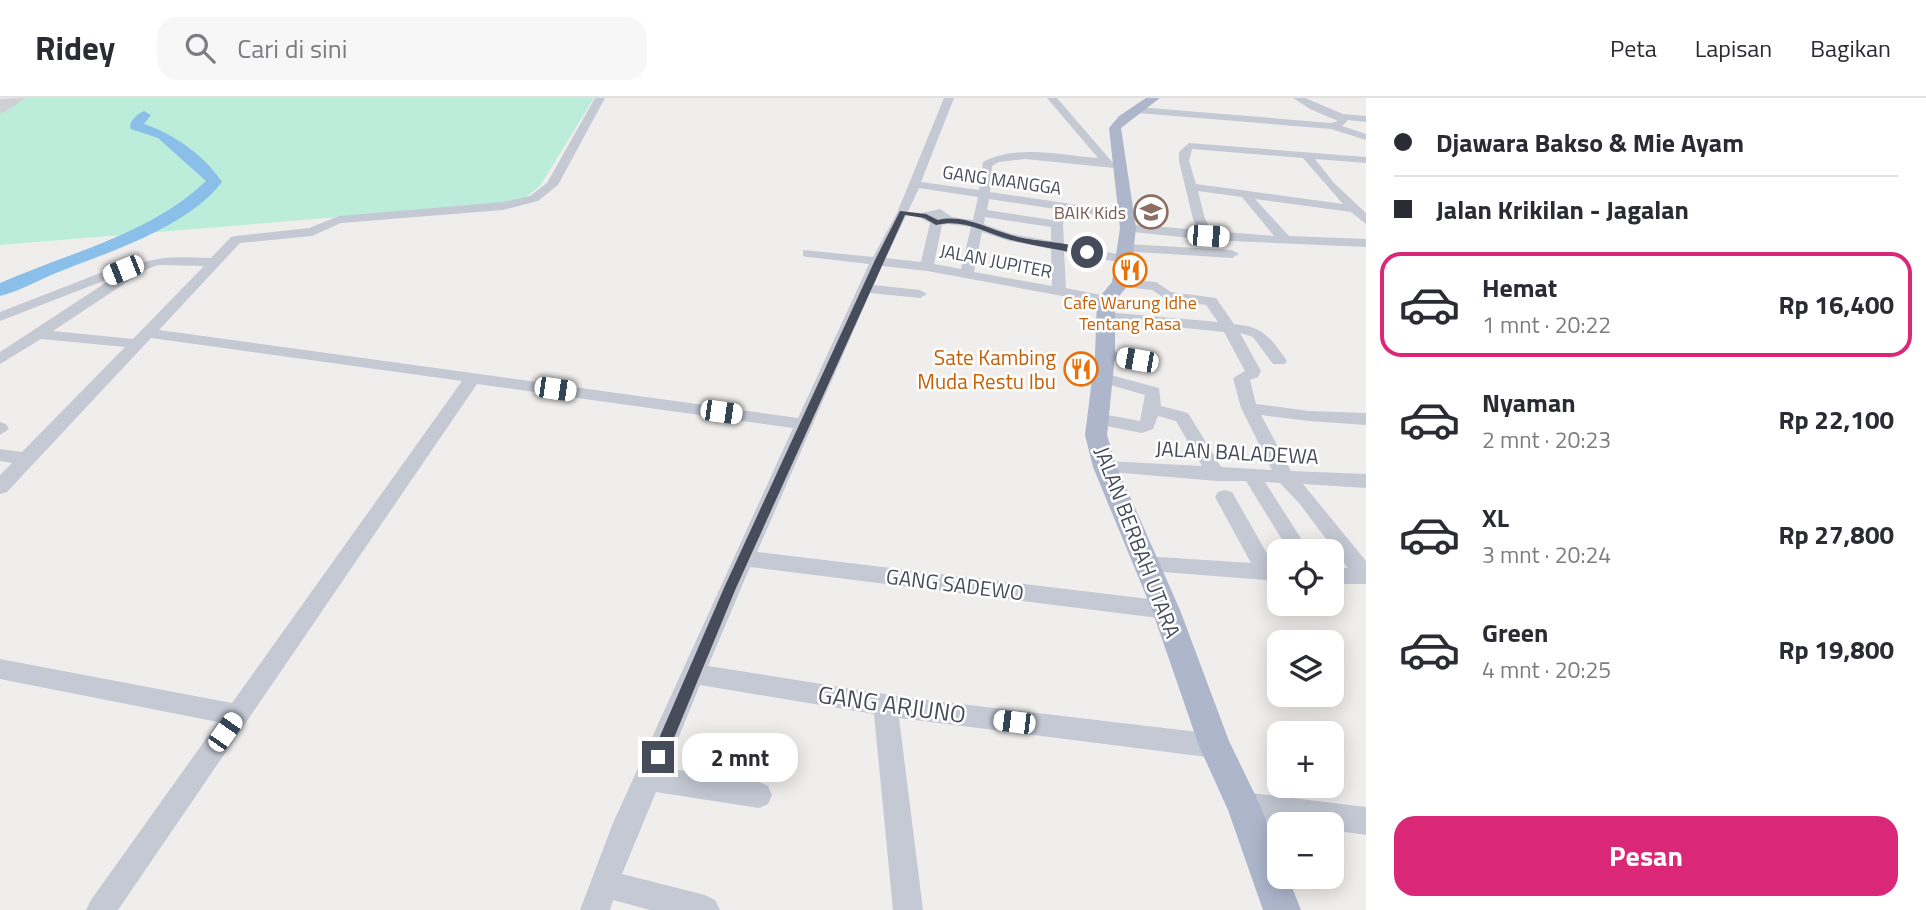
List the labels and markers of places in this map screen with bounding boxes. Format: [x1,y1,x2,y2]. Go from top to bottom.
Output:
school or university icon: BAIK Kids [1132,193,1170,231]
place label: BAIK Kids [1054,199,1126,226]
restaurant icon: Cafe Warung Idhe Tentang Rasa [1111,251,1149,289]
place label: Cafe Warung Idhe Tentang Rasa [1063,289,1197,337]
place label: Sate Kambing Muda Restu Ibu [917,341,1056,397]
restaurant icon: Sate Kambing Muda Restu Ibu [1062,350,1100,388]

